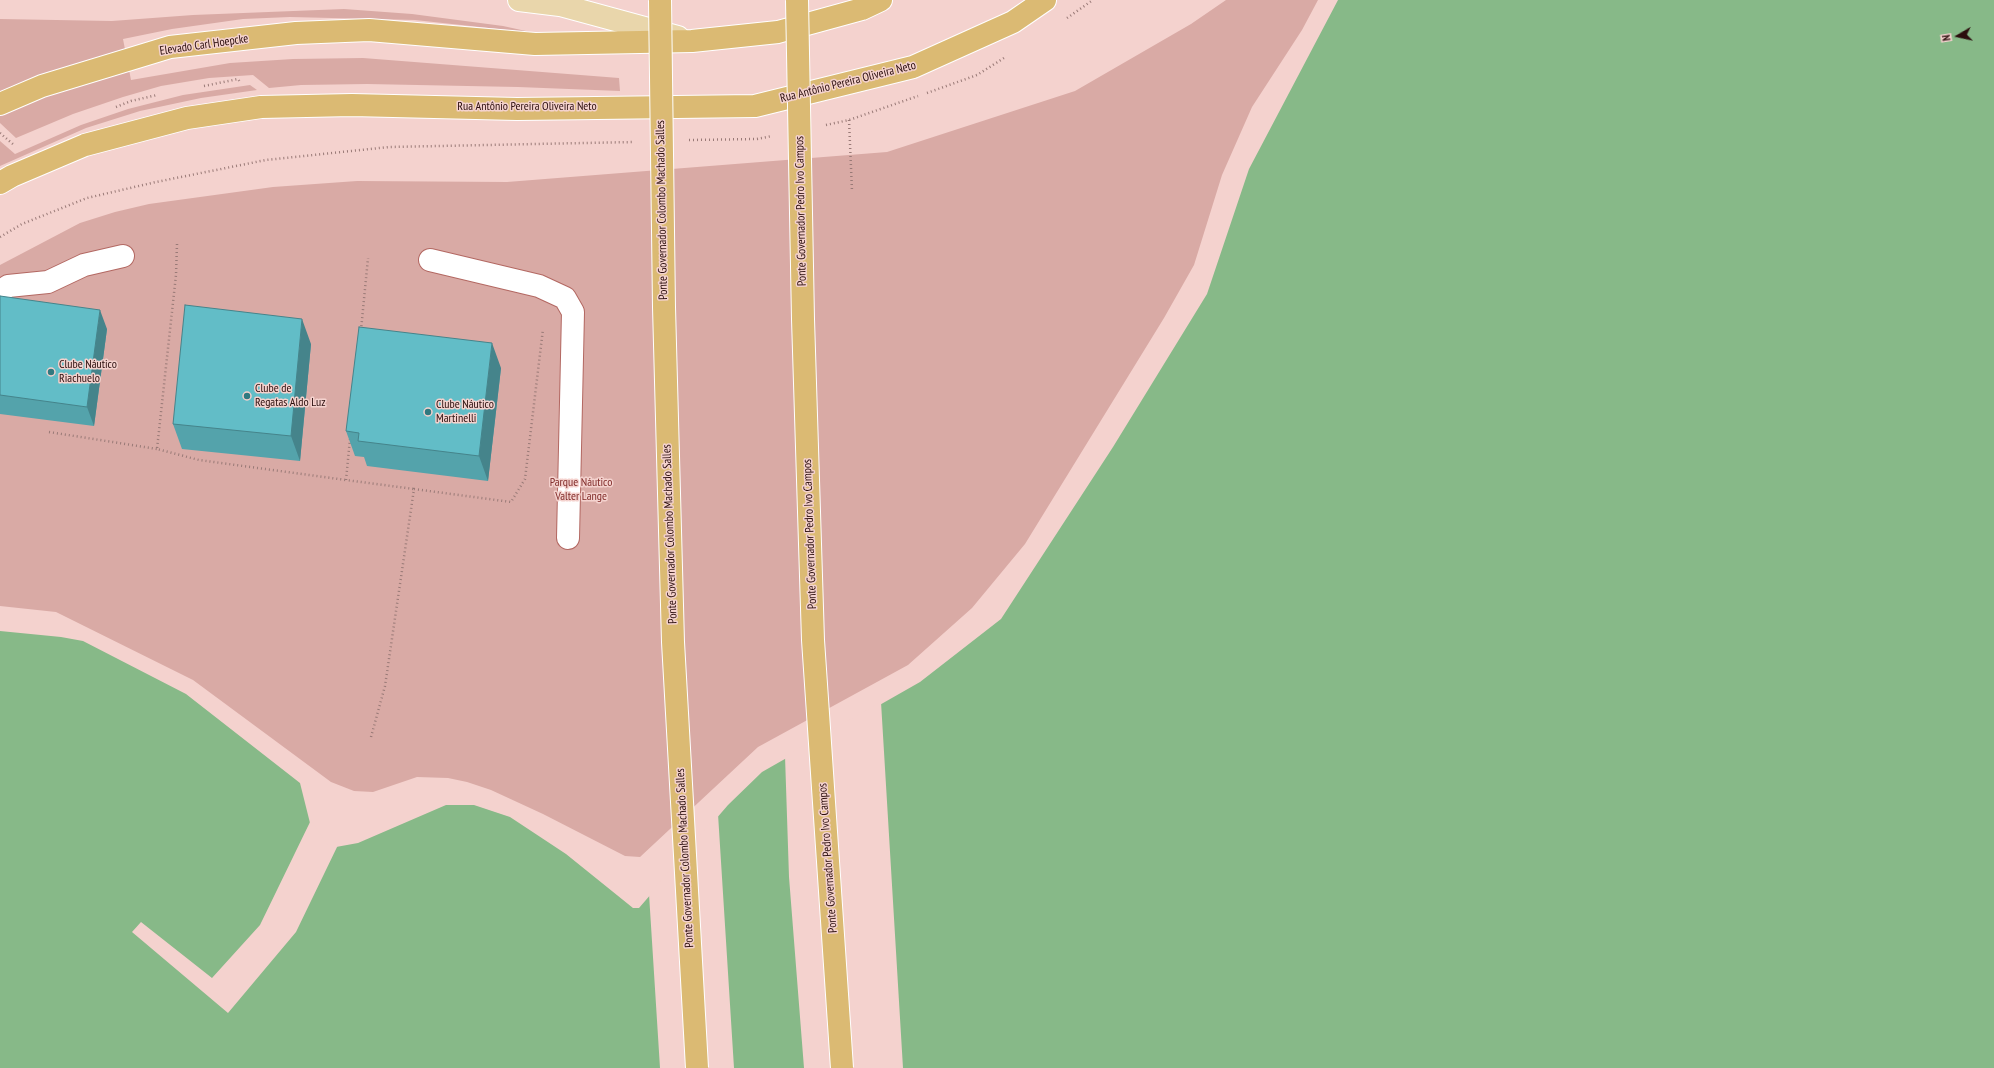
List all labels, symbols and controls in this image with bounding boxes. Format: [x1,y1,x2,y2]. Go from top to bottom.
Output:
north arrow [1938,16,1978,56]
street label: Elevado Carl Hoepcke [159,32,249,58]
text: N [1939,34,1954,42]
street label: Rua Antônio Pereira Oliveira Neto [779,58,917,106]
street label: Rua Antônio Pereira Oliveira Neto [457,100,597,114]
street label: Ponte Governador Colombo Machado Salles [653,120,671,300]
street label: Ponte Governador Pedro Ivo Campos [792,136,810,286]
place label: Clube Náutico Riachuelo [59,358,117,386]
marker: Clube Náutico Riachuelo [46,367,56,377]
place label: Clube de Regatas Aldo Luz [255,382,326,410]
marker: Clube de Regatas Aldo Luz [242,391,252,401]
place label: Clube Náutico Martinelli [436,398,494,426]
marker: Clube Náutico Martinelli [423,407,433,417]
street label: Ponte Governador Colombo Machado Salles [660,444,680,624]
street label: Ponte Governador Pedro Ivo Campos [800,459,820,609]
park label: Parque Náutico Valter Lange [550,476,612,504]
street label: Ponte Governador Colombo Machado Salles [673,768,697,948]
street label: Ponte Governador Pedro Ivo Campos [816,783,840,933]

